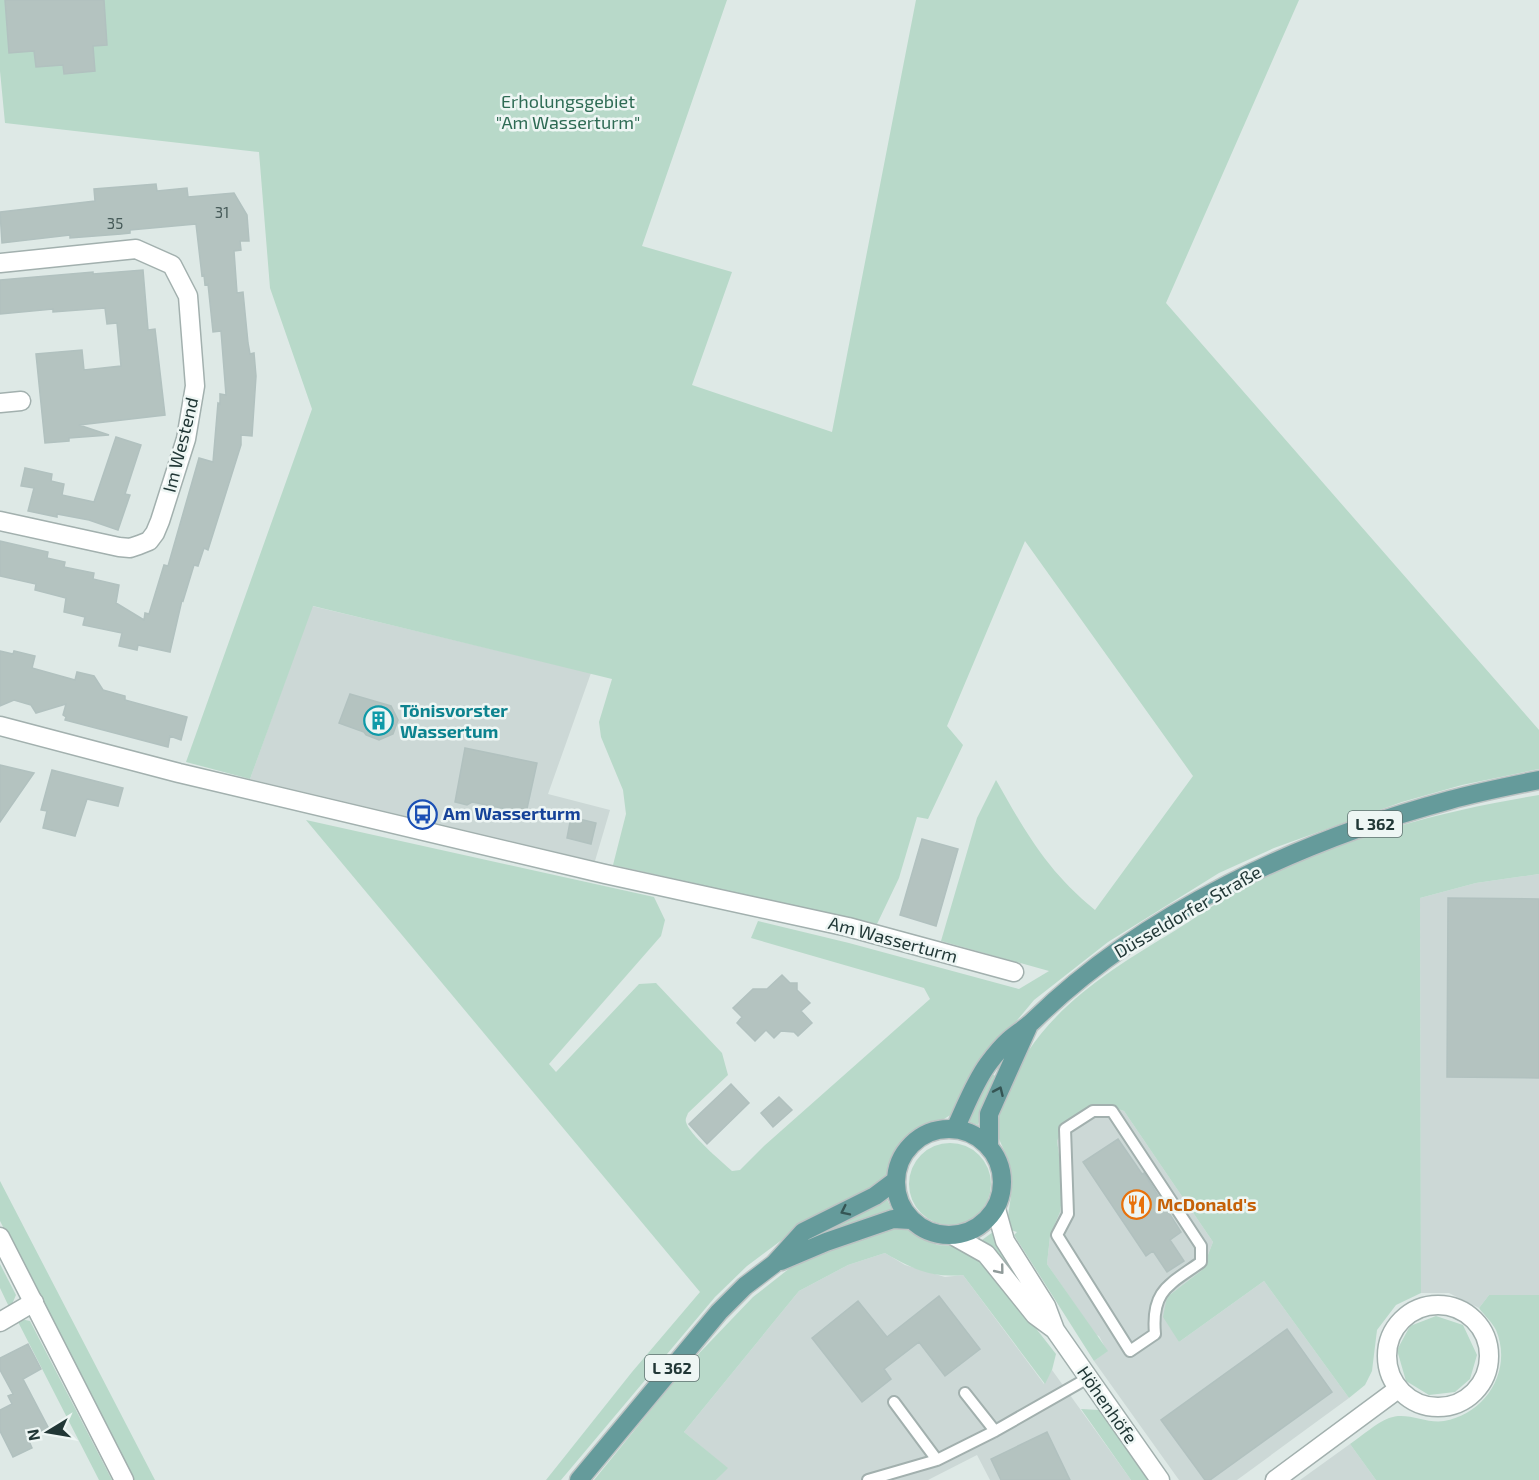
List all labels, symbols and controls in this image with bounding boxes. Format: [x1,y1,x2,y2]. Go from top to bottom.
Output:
park label: Erholungsgebiet "Am Wasserturm" [496,90,640,133]
house number: 31 [215,203,229,221]
house number: 35 [107,214,123,232]
street label: Im Westend [158,395,202,495]
place label: Tönisvorster Wassertum [400,699,508,742]
building icon: Tönisvorster Wassertum [363,705,395,737]
bus stop icon: Am Wasserturm [406,798,438,830]
place label: Am Wasserturm [443,802,581,824]
road number: L 362 [1348,811,1402,837]
street label: Düsseldorfer Straße [1110,860,1265,962]
street label: Am Wasserturm [826,911,960,967]
one-way arrow [992,1086,1004,1097]
restaurant icon: McDonald's [1120,1189,1152,1221]
place label: McDonald's [1157,1193,1257,1215]
one-way arrow [841,1204,852,1216]
one-way arrow [992,1263,1003,1274]
road number: L 362 [645,1355,699,1381]
street label: Höhenhöfe [1073,1361,1143,1448]
north arrow [18,1402,78,1462]
text: N [22,1427,43,1442]

